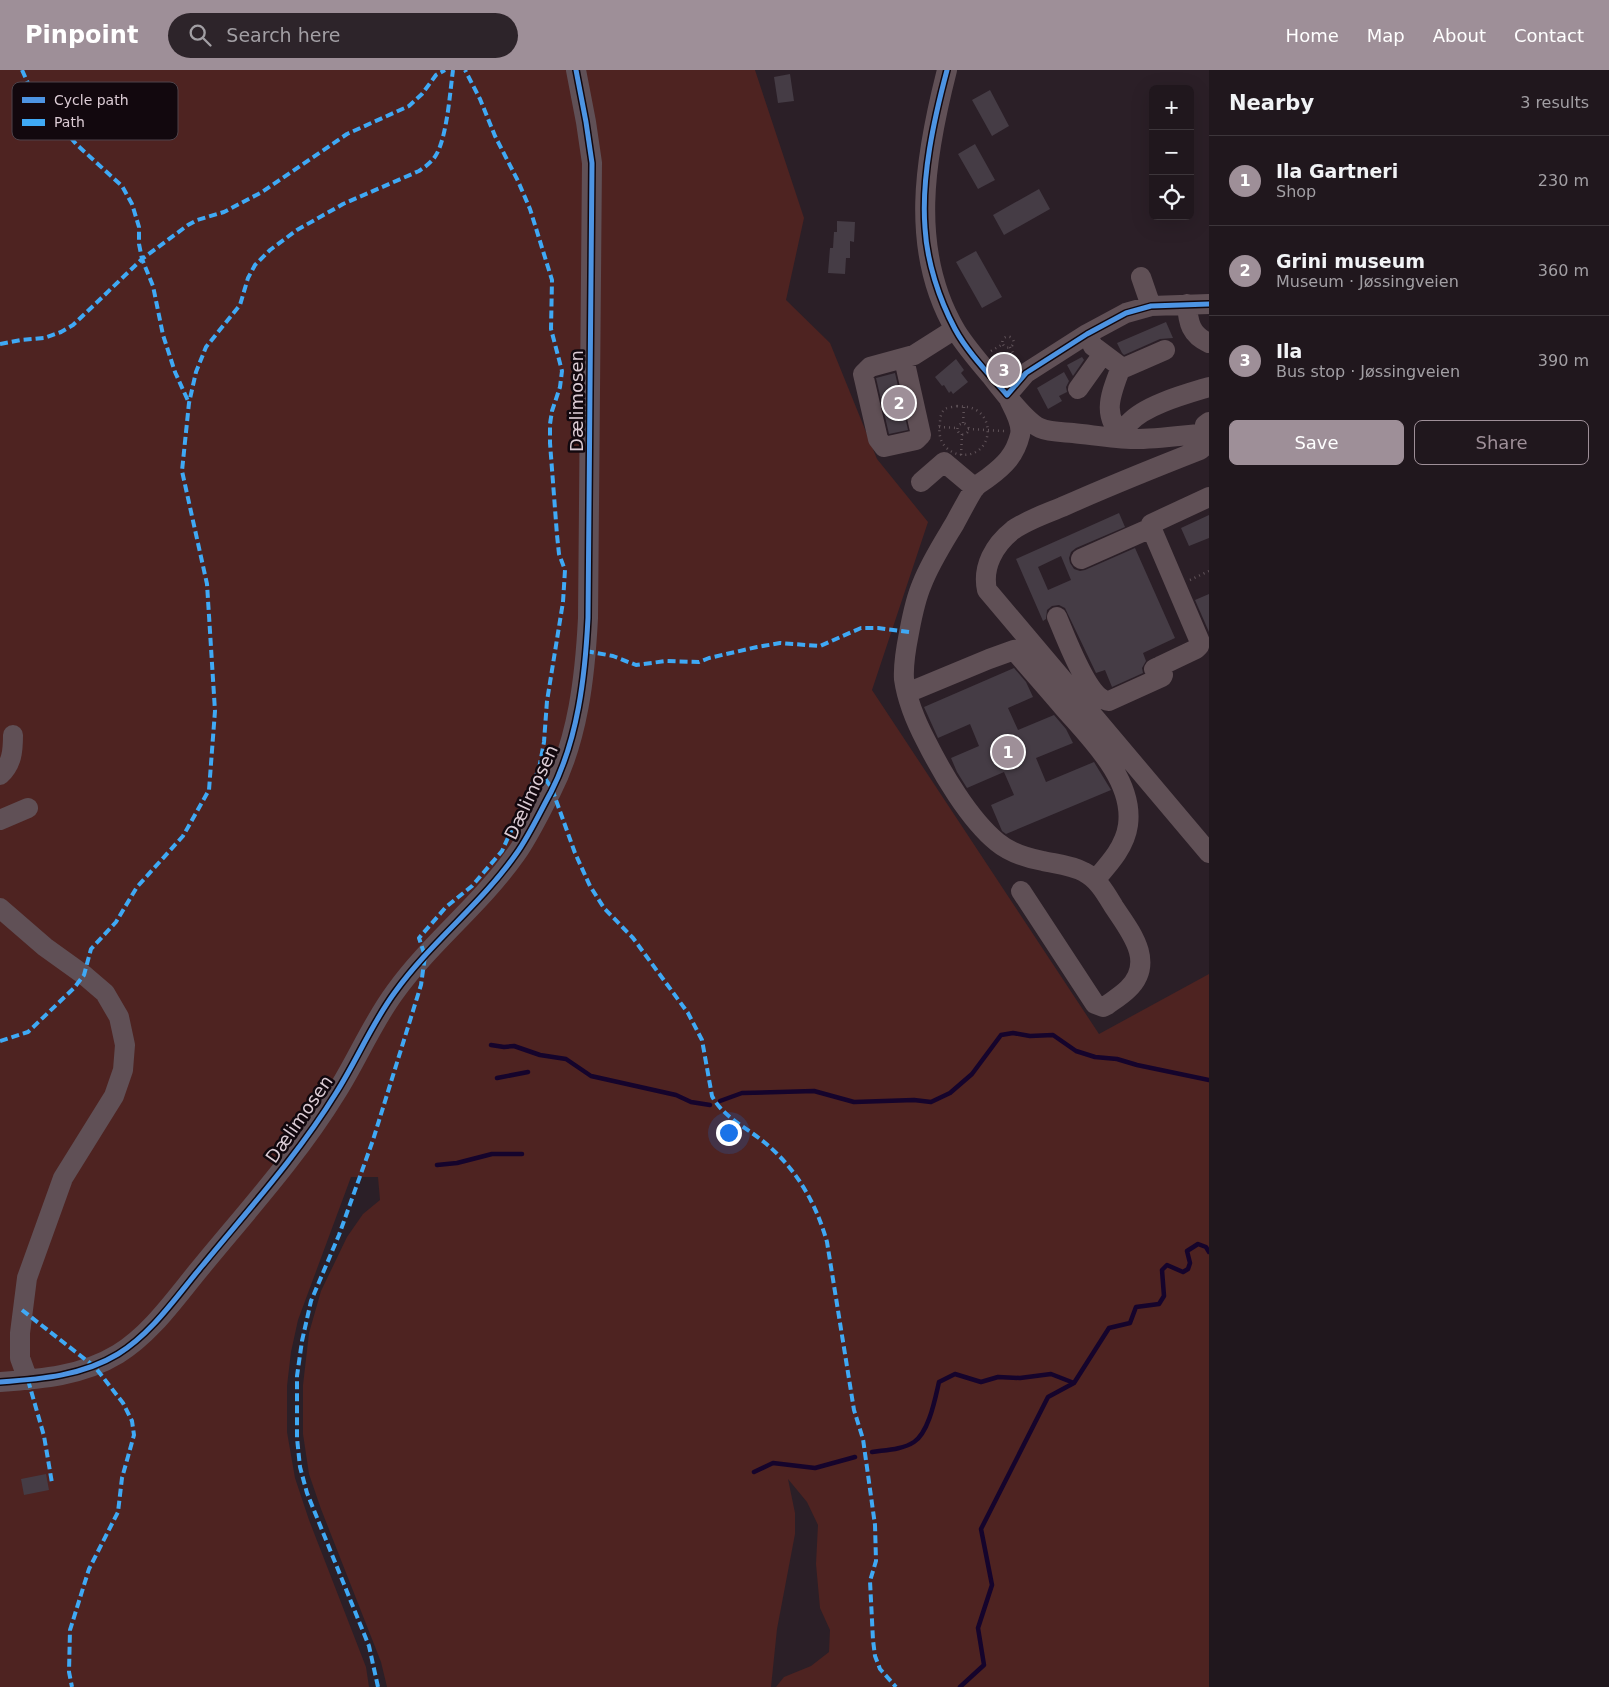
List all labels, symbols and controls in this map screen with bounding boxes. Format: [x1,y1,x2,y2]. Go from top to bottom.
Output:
search box [168,13,518,58]
text: Pinpoint [25,21,138,49]
icon: search [186,21,214,49]
text: Search here [226,24,341,46]
text: Home [1286,25,1339,46]
text: Map [1367,25,1405,46]
text: About [1433,25,1486,46]
text: Contact [1514,25,1584,46]
legend [12,82,178,140]
map controls [1149,85,1194,220]
button: + [1149,85,1194,130]
text: Nearby [1229,91,1314,115]
text: Cycle path [54,92,129,108]
text: 3 results [1520,93,1589,112]
text: Path [54,114,85,130]
button: − [1149,130,1194,175]
text: Ila Gartneri [1276,160,1398,182]
text: 1 [1239,171,1251,190]
text: 230 m [1538,171,1589,190]
button: locate [1149,175,1194,220]
text: Shop [1276,182,1316,201]
text: Grini museum [1276,250,1425,272]
text: 2 [1239,261,1251,280]
text: 360 m [1538,261,1589,280]
text: Museum · Jøssingveien [1276,272,1459,291]
text: Ila [1276,340,1302,362]
street label: Dælimosen [566,350,587,452]
pin: 3 [988,351,1020,389]
text: 3 [1239,351,1251,370]
text: 390 m [1538,351,1589,370]
text: Bus stop · Jøssingveien [1276,362,1460,381]
pin: 2 [883,384,915,422]
button: Save [1229,420,1404,465]
button: Share [1414,420,1589,465]
pin: 1 [992,733,1024,771]
street label: Dælimosen [500,741,562,843]
street label: Dælimosen [261,1071,337,1167]
your location [716,1120,742,1146]

